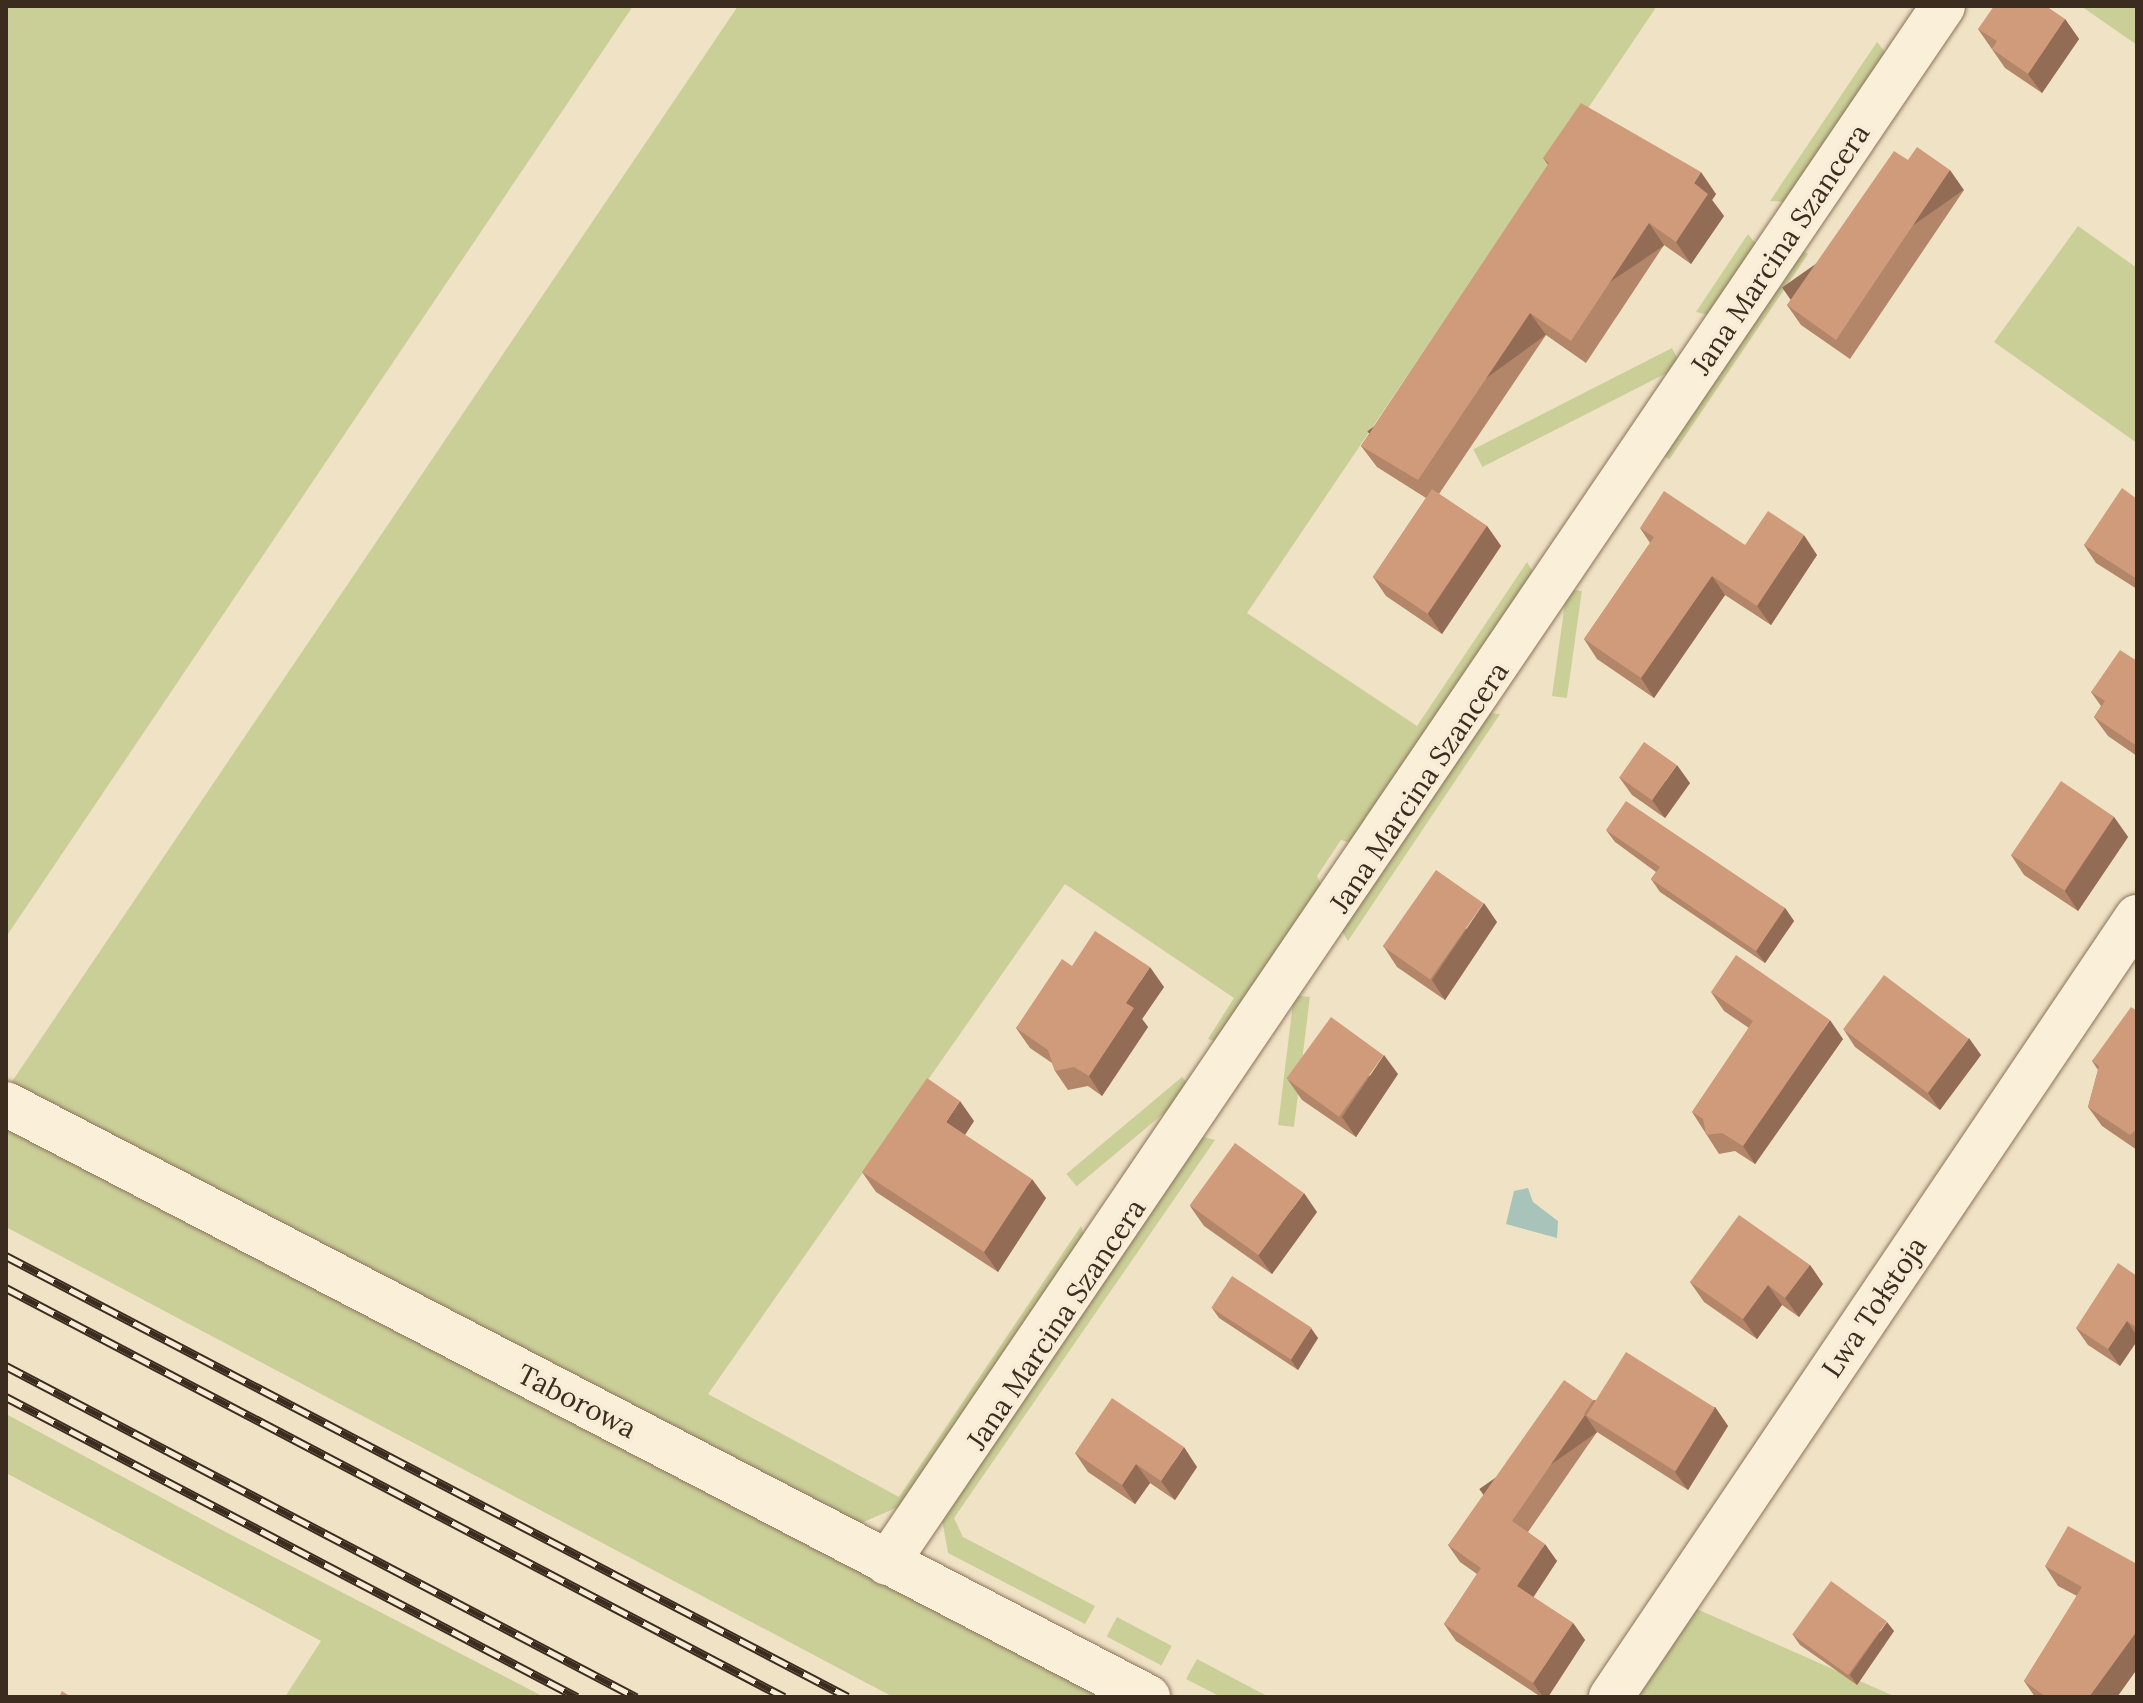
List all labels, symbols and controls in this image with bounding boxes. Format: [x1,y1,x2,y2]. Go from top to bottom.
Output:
street label: Jana Marcina Szancera [1684,117,1876,381]
street label: Jana Marcina Szancera [1323,655,1515,919]
street label: Jana Marcina Szancera [960,1192,1152,1456]
street label: Lwa Tołstoja [1815,1230,1933,1384]
street label: Taborowa [512,1357,642,1445]

